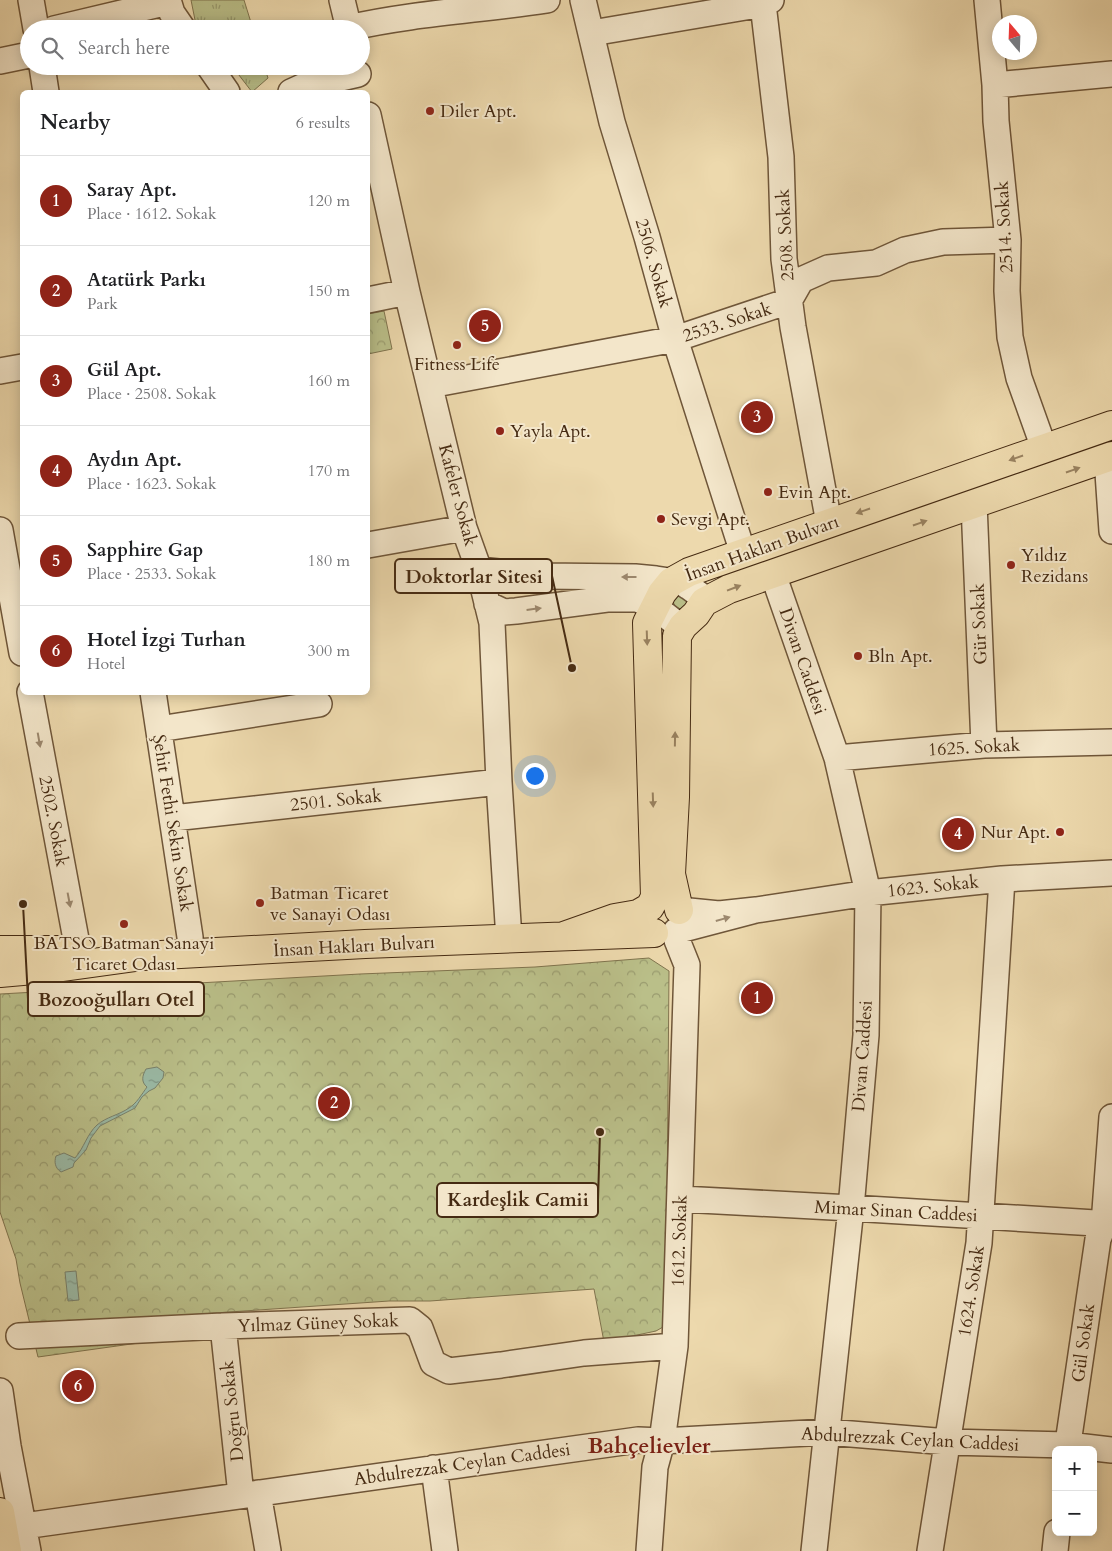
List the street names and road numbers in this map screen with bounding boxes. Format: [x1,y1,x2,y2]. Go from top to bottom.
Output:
street label: 2514. Sokak [990,180,1019,274]
street label: 2508. Sokak [771,188,800,282]
street label: 2506. Sokak [629,215,678,311]
street label: 2533. Sokak [680,296,775,349]
street label: Kafeler Sokak [432,441,483,549]
street label: İnsan Hakları Bulvarı [682,509,842,588]
street label: Gür Sokak [966,583,993,665]
street label: Divan Caddesi [773,604,833,718]
street label: Şehit Fethi Sekin Sokak [146,733,199,914]
street label: 1625. Sokak [927,733,1021,762]
street label: 2502. Sokak [32,774,75,869]
street label: 2501. Sokak [289,783,384,818]
street label: 1623. Sokak [886,869,981,904]
street label: İnsan Hakları Bulvarı [273,930,435,963]
street label: Divan Caddesi [846,999,879,1113]
street label: 1612. Sokak [665,1194,694,1287]
street label: Mimar Sinan Caddesi [814,1195,978,1228]
street label: 1624. Sokak [952,1243,991,1339]
street label: Gül Sokak [1066,1302,1101,1384]
street label: Yılmaz Güney Sokak [237,1308,400,1339]
street label: Doğru Sokak [215,1359,250,1463]
street label: Abdulrezzak Ceylan Caddesi [800,1421,1020,1458]
street label: Abdulrezzak Ceylan Caddesi [352,1437,572,1492]

